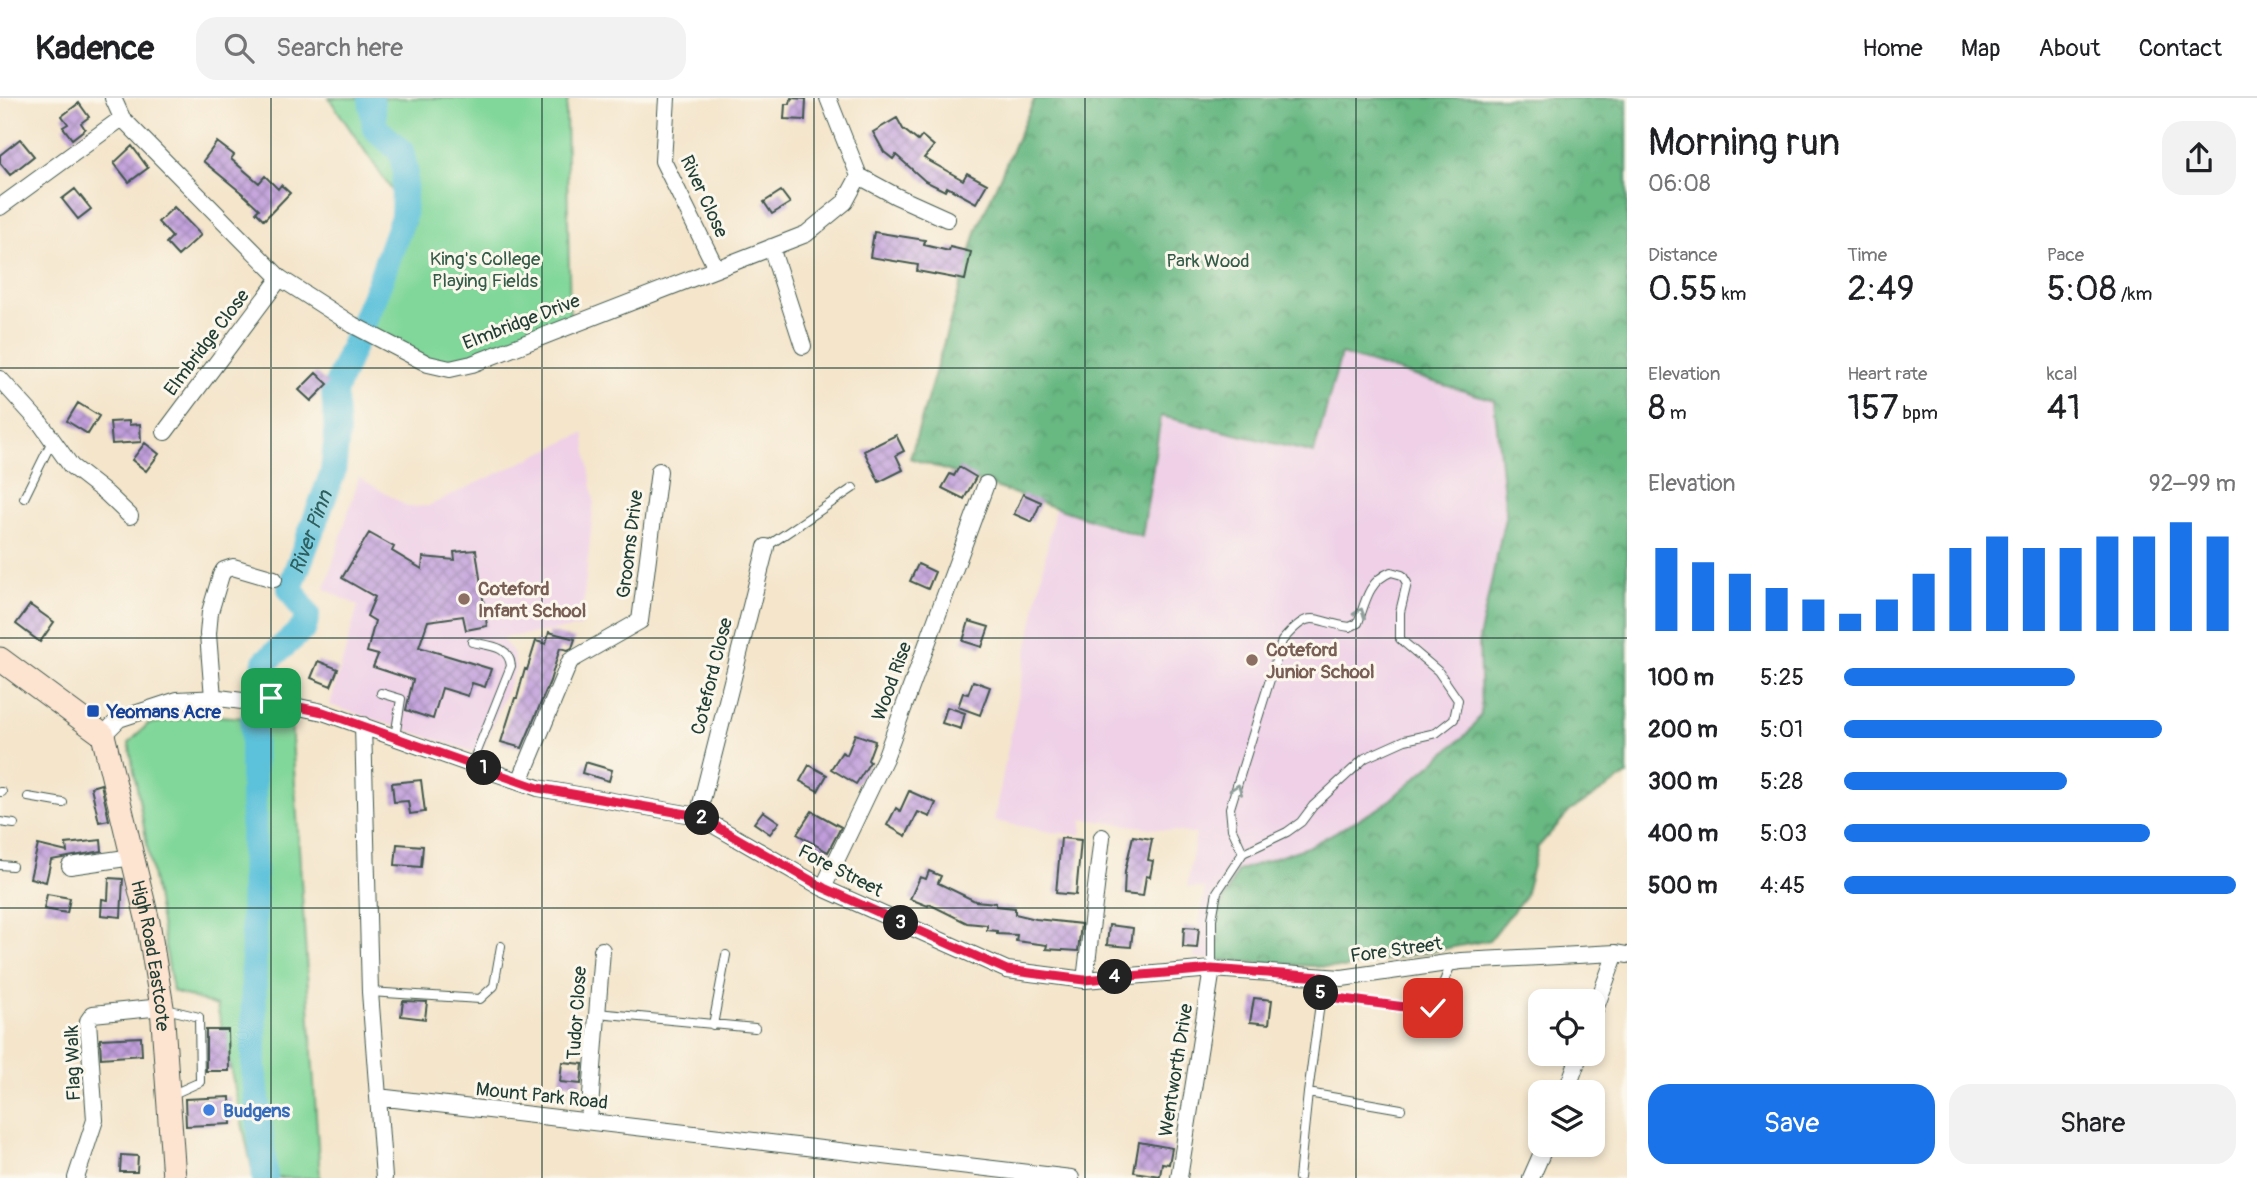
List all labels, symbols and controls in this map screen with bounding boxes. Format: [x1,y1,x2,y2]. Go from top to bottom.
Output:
search box [196,17,686,80]
text: Kadence [35,28,154,69]
icon: search [220,29,258,67]
text: Search here [276,32,403,64]
text: Home [1862,34,1923,63]
text: Map [1961,34,2001,63]
text: About [2039,34,2101,63]
text: Contact [2139,34,2222,63]
text: Morning run [1648,119,1840,167]
button: share [2162,121,2236,195]
street label: River Close [675,151,734,242]
text: 06:08 [1648,169,1711,198]
text: Distance [1648,243,1717,267]
text: Time [1847,243,1887,267]
text: Pace [2047,243,2084,267]
park label: King's College Playing Fields [430,247,541,293]
park label: Park Wood [1166,249,1250,273]
text: 0.55 [1648,267,1718,311]
text: 2:49 [1847,267,1915,311]
text: 5:08 [2047,267,2117,311]
text: km [1718,282,1746,306]
text: /km [2117,282,2152,306]
street label: Elmbridge Close [159,284,255,401]
street label: Elmbridge Drive [459,288,584,355]
text: Elevation [1648,362,1720,386]
text: Heart rate [1847,362,1927,386]
text: kcal [2047,362,2078,386]
text: 8 [1648,386,1666,430]
text: 157 [1847,386,1899,430]
text: 41 [2047,386,2081,430]
text: m [1666,401,1687,425]
text: bpm [1899,401,1938,425]
text: Elevation [1648,469,1736,498]
text: 92–99 m [2149,469,2236,498]
water label: River Pinn [283,486,339,578]
street label: Grooms Drive [611,488,649,599]
place label: Coteford Infant School [478,577,586,623]
marker: Coteford Infant School [456,591,472,607]
one-way arrow [1352,607,1366,620]
street label: Coteford Close [686,615,738,737]
street label: Wood Rise [867,638,918,724]
place label: Coteford Junior School [1266,638,1374,684]
marker: Coteford Junior School [1244,652,1260,668]
text: 100 m [1648,663,1714,692]
text: 5:25 [1760,663,1804,692]
pin [241,668,301,728]
icon: arrive [252,679,290,717]
place label: Yeomans Acre [106,700,221,724]
marker: Yeomans Acre [85,703,101,719]
text: 200 m [1648,715,1718,744]
text: 5:01 [1760,715,1803,744]
pin: 1 [466,750,502,786]
text: 1 [480,755,487,779]
text: 300 m [1648,767,1718,796]
text: 5:28 [1760,767,1803,796]
one-way arrow [1229,783,1243,795]
pin: 2 [684,800,720,836]
text: 2 [696,805,707,829]
text: 400 m [1648,819,1718,848]
text: 5:03 [1760,819,1807,848]
street label: Fore Street [794,839,887,903]
text: 500 m [1648,871,1717,900]
text: 4:45 [1760,871,1805,900]
street label: High Road Eastcote [125,878,175,1033]
pin: 3 [884,906,918,940]
text: 3 [895,910,906,934]
street label: Fore Street [1349,932,1444,968]
pin: 4 [1098,960,1132,994]
text: 4 [1109,964,1120,988]
street label: Tudor Close [562,965,592,1061]
pin: 5 [1304,976,1338,1010]
pin [1403,978,1463,1038]
text: 5 [1315,980,1326,1004]
icon: check [1414,989,1452,1027]
map controls [1528,989,1605,1157]
button: locate [1528,989,1605,1066]
street label: Wentworth Drive [1154,1001,1198,1138]
street label: Flag Walk [60,1025,86,1101]
street label: Mount Park Road [475,1077,609,1115]
button: layers [1528,1080,1605,1157]
button: Save [1648,1084,1935,1164]
button: Share [1949,1084,2236,1164]
place label: Budgens [223,1099,290,1123]
marker: Budgens [201,1102,217,1118]

